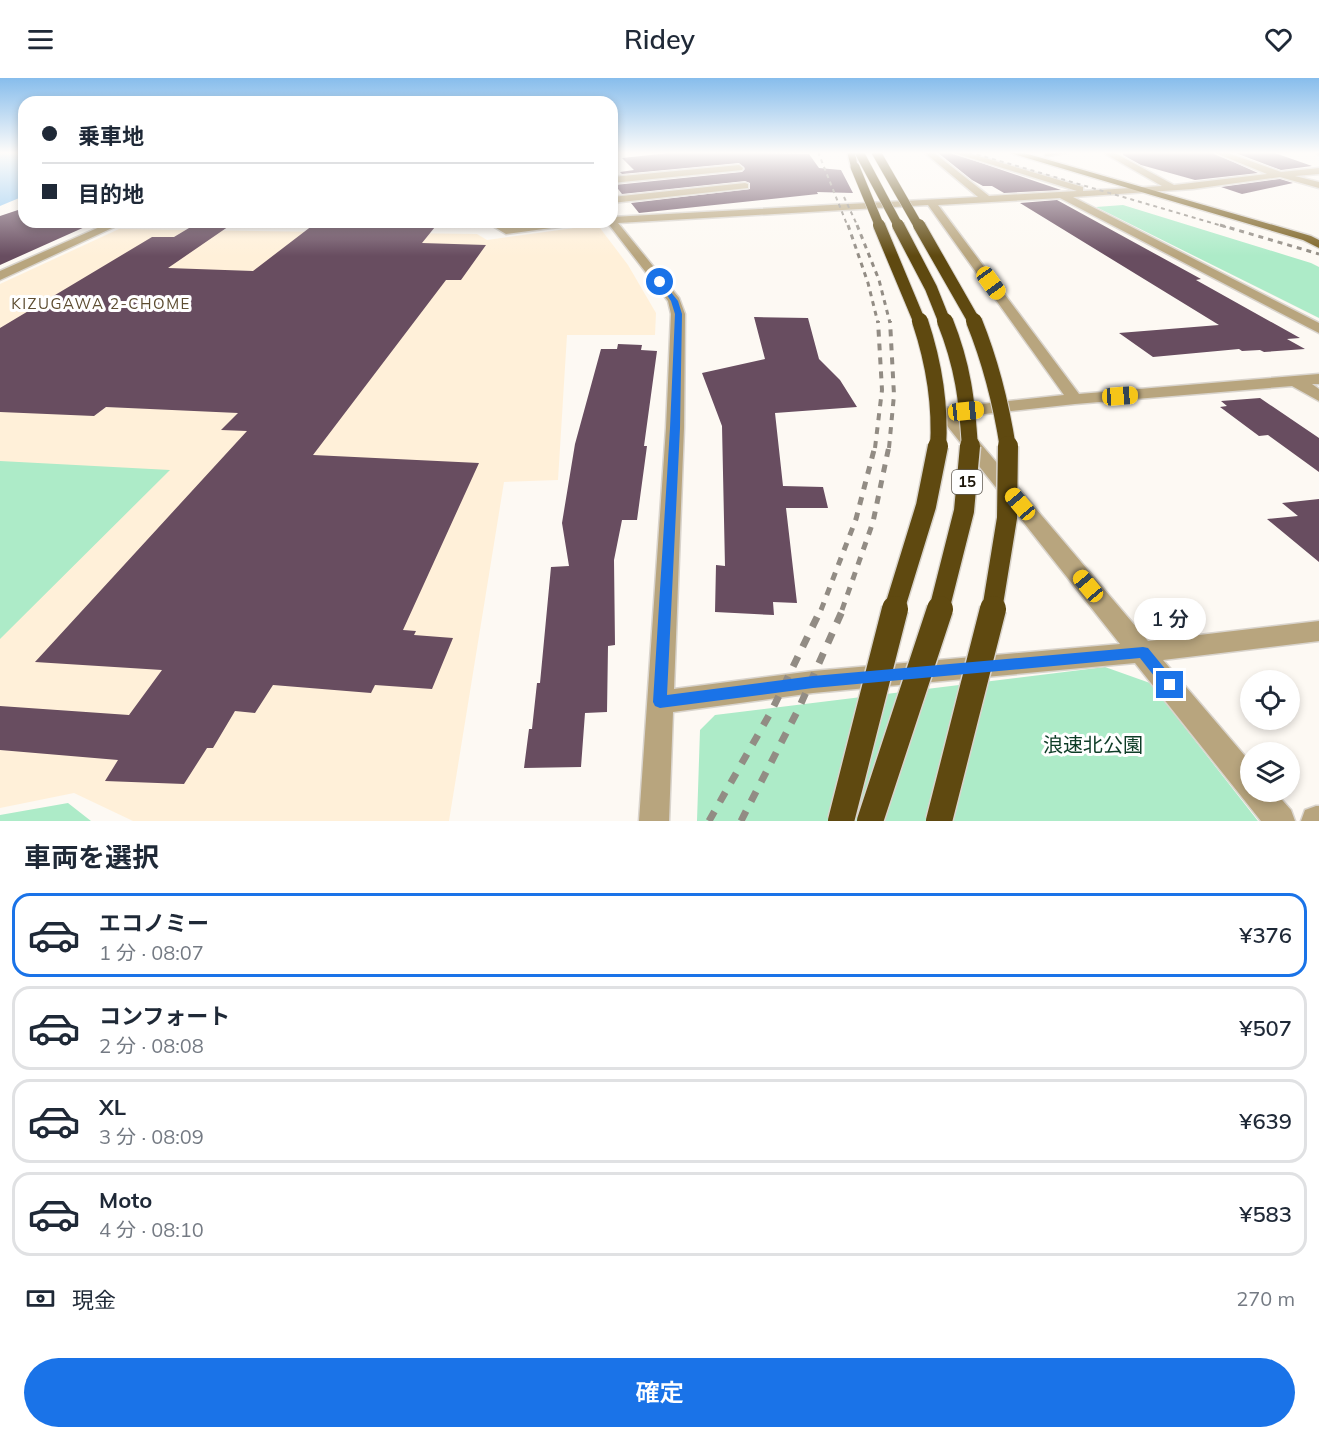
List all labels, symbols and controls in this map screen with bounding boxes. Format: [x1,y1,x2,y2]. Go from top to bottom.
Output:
text: Ridey [624,22,695,56]
icon: menu [24,23,57,56]
icon: heart [1262,23,1295,56]
text: 乗車地 [78,122,144,150]
text: 目的地 [78,180,144,208]
car [973,263,1009,303]
route start [646,268,673,295]
district label: KIZUGAWA 2-CHOME [11,294,191,313]
car [1101,386,1139,406]
car [947,400,985,422]
road number: 15 [952,470,982,494]
car [1002,484,1038,524]
car [1070,566,1106,606]
callout: 1 分 [1134,598,1206,640]
text: 1 分 [1151,606,1189,631]
map controls [1240,670,1300,802]
button: locate [1240,670,1300,730]
route end [1156,671,1183,698]
park label: 浪速北公園 [1043,732,1143,757]
button: layers [1240,742,1300,802]
text: 車両を選択 [24,840,159,874]
icon: car [27,908,81,962]
text: エコノミー [99,909,209,937]
text: ¥376 [1239,921,1292,949]
text: 1 分 · 08:07 [99,940,204,965]
icon: car [27,1001,81,1055]
text: コンフォート [99,1002,230,1030]
text: ¥507 [1239,1014,1292,1042]
text: 2 分 · 08:08 [99,1033,204,1058]
text: XL [99,1093,126,1121]
icon: car [27,1094,81,1148]
text: ¥639 [1239,1107,1292,1135]
text: 3 分 · 08:09 [99,1124,204,1149]
text: Moto [99,1186,152,1214]
icon: car [27,1187,81,1241]
text: ¥583 [1239,1200,1292,1228]
text: 4 分 · 08:10 [99,1217,204,1242]
icon: cash [24,1282,57,1315]
text: 現金 [72,1286,116,1314]
text: 270 m [1236,1286,1295,1311]
button: 確定 [24,1358,1295,1427]

